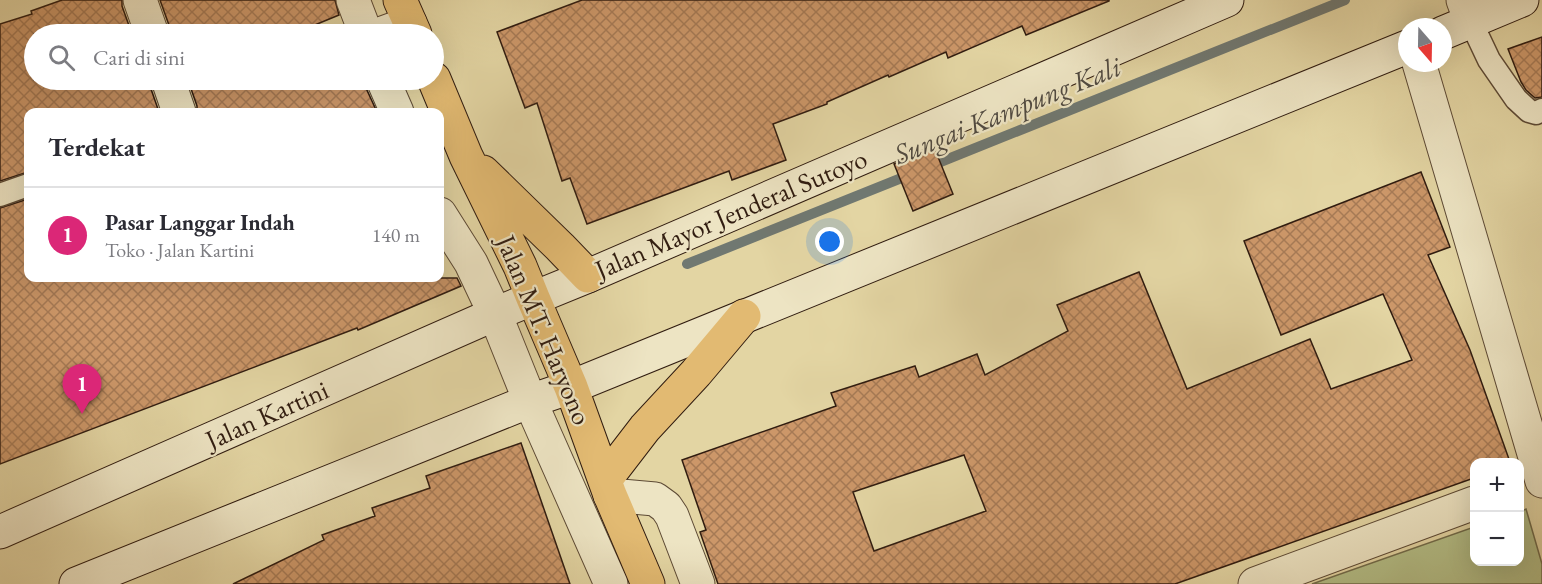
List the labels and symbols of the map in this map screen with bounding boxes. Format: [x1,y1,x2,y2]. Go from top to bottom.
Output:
north arrow [1398,18,1452,72]
water label: Sungai Kampung Kali [887,47,1127,172]
street label: Jalan Mayor Jenderal Sutoyo [588,140,872,288]
your location [815,227,844,256]
street label: Jalan MT. Haryono [488,228,600,430]
pin: 1 [62,364,101,414]
street label: Jalan Kartini [198,372,334,458]

